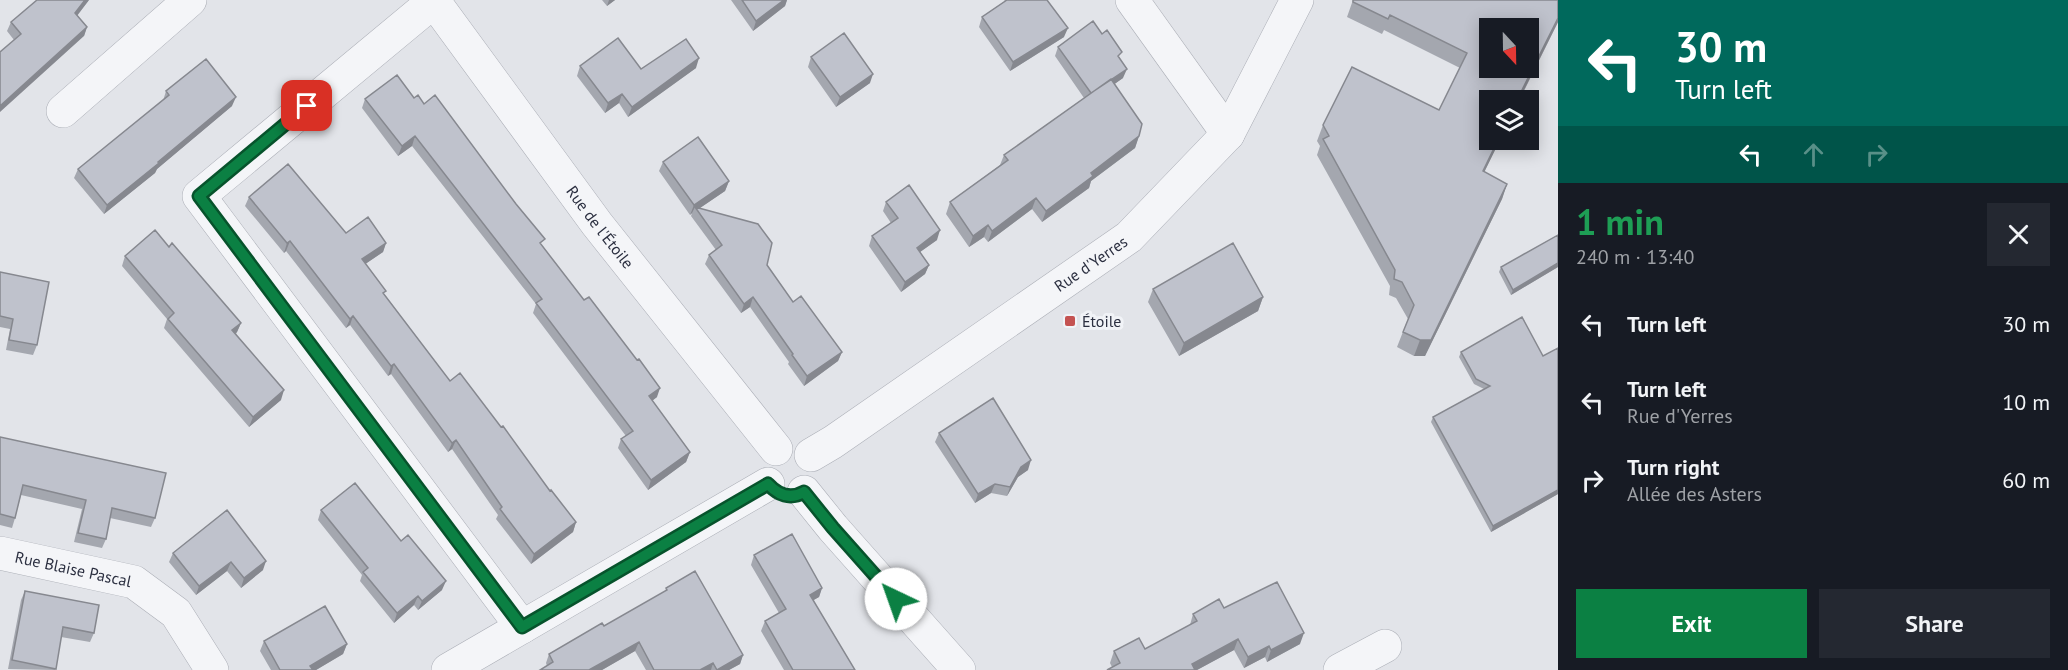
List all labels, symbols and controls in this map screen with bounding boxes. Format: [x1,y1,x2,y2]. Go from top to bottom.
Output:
north arrow [1479,18,1539,78]
map controls [1479,18,1539,150]
text: 30 m [1675,19,1767,74]
icon: left [1576,24,1654,102]
text: Turn left [1675,72,1772,106]
pin [281,80,332,131]
icon: arrive [290,89,323,122]
button: layers [1479,90,1539,150]
icon: left [1734,138,1767,171]
icon: ahead [1797,138,1830,171]
icon: right [1860,138,1893,171]
street label: Rue de l'Étoile [562,182,638,272]
text: 1 min [1576,198,1664,245]
button: close [1987,203,2050,266]
street label: Rue d'Yerres [1050,231,1131,296]
text: 240 m · 13:40 [1576,244,1694,270]
icon: left [1576,308,1609,341]
text: Turn left [1627,310,1707,338]
text: 30 m [2002,310,2050,338]
place label: Étoile [1082,311,1122,331]
marker: Étoile [1063,314,1077,328]
text: Turn left [1627,375,1707,403]
icon: left [1576,386,1609,419]
text: 10 m [2002,388,2050,416]
text: Rue d'Yerres [1627,403,1733,429]
text: Turn right [1627,453,1719,481]
icon: right [1576,464,1609,497]
text: 60 m [2002,466,2050,494]
text: Allée des Asters [1627,481,1762,507]
street label: Rue Blaise Pascal [13,547,134,591]
position arrow [864,567,928,631]
button: Exit [1576,589,1807,658]
button: Share [1819,589,2050,658]

